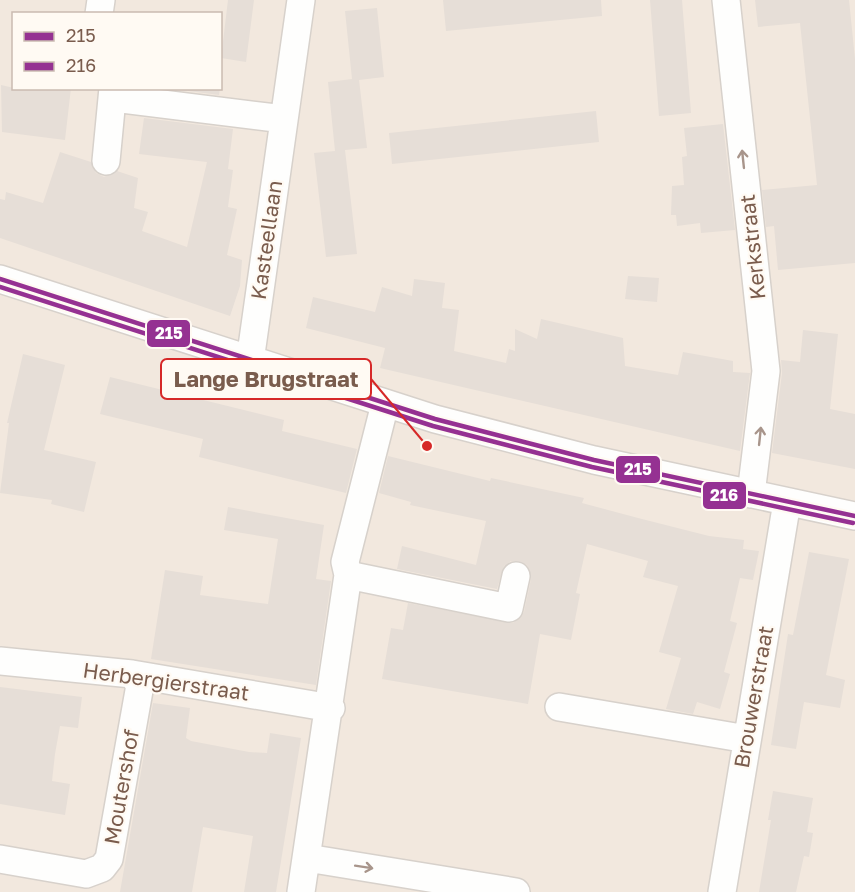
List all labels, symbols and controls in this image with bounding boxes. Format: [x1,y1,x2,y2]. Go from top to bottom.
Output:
legend [12,12,222,90]
text: 215 [66,24,96,46]
text: 216 [66,54,96,76]
one-way arrow [738,149,749,169]
street label: Kasteellaan [245,179,287,301]
street label: Kerkstraat [734,193,770,301]
line badge: 215 [146,319,191,348]
text: 215 [155,323,183,343]
callout: Lange Brugstraat [161,359,371,399]
text: Lange Brugstraat [173,365,359,392]
one-way arrow [755,427,766,447]
line badge: 215 [615,455,661,484]
text: 215 [624,459,652,479]
line badge: 216 [702,481,747,510]
text: 216 [710,485,738,505]
street label: Brouwerstraat [728,624,778,770]
street label: Herbergierstraat [81,656,251,706]
street label: Moutershof [98,727,144,846]
one-way arrow [354,862,374,873]

